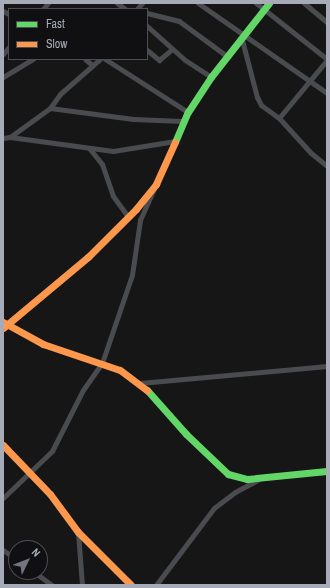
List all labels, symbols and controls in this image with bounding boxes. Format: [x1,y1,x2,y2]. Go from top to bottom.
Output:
legend [8,8,148,60]
text: Fast [46,16,65,32]
text: Slow [46,36,67,52]
north arrow [8,540,48,580]
text: N [29,545,43,560]

